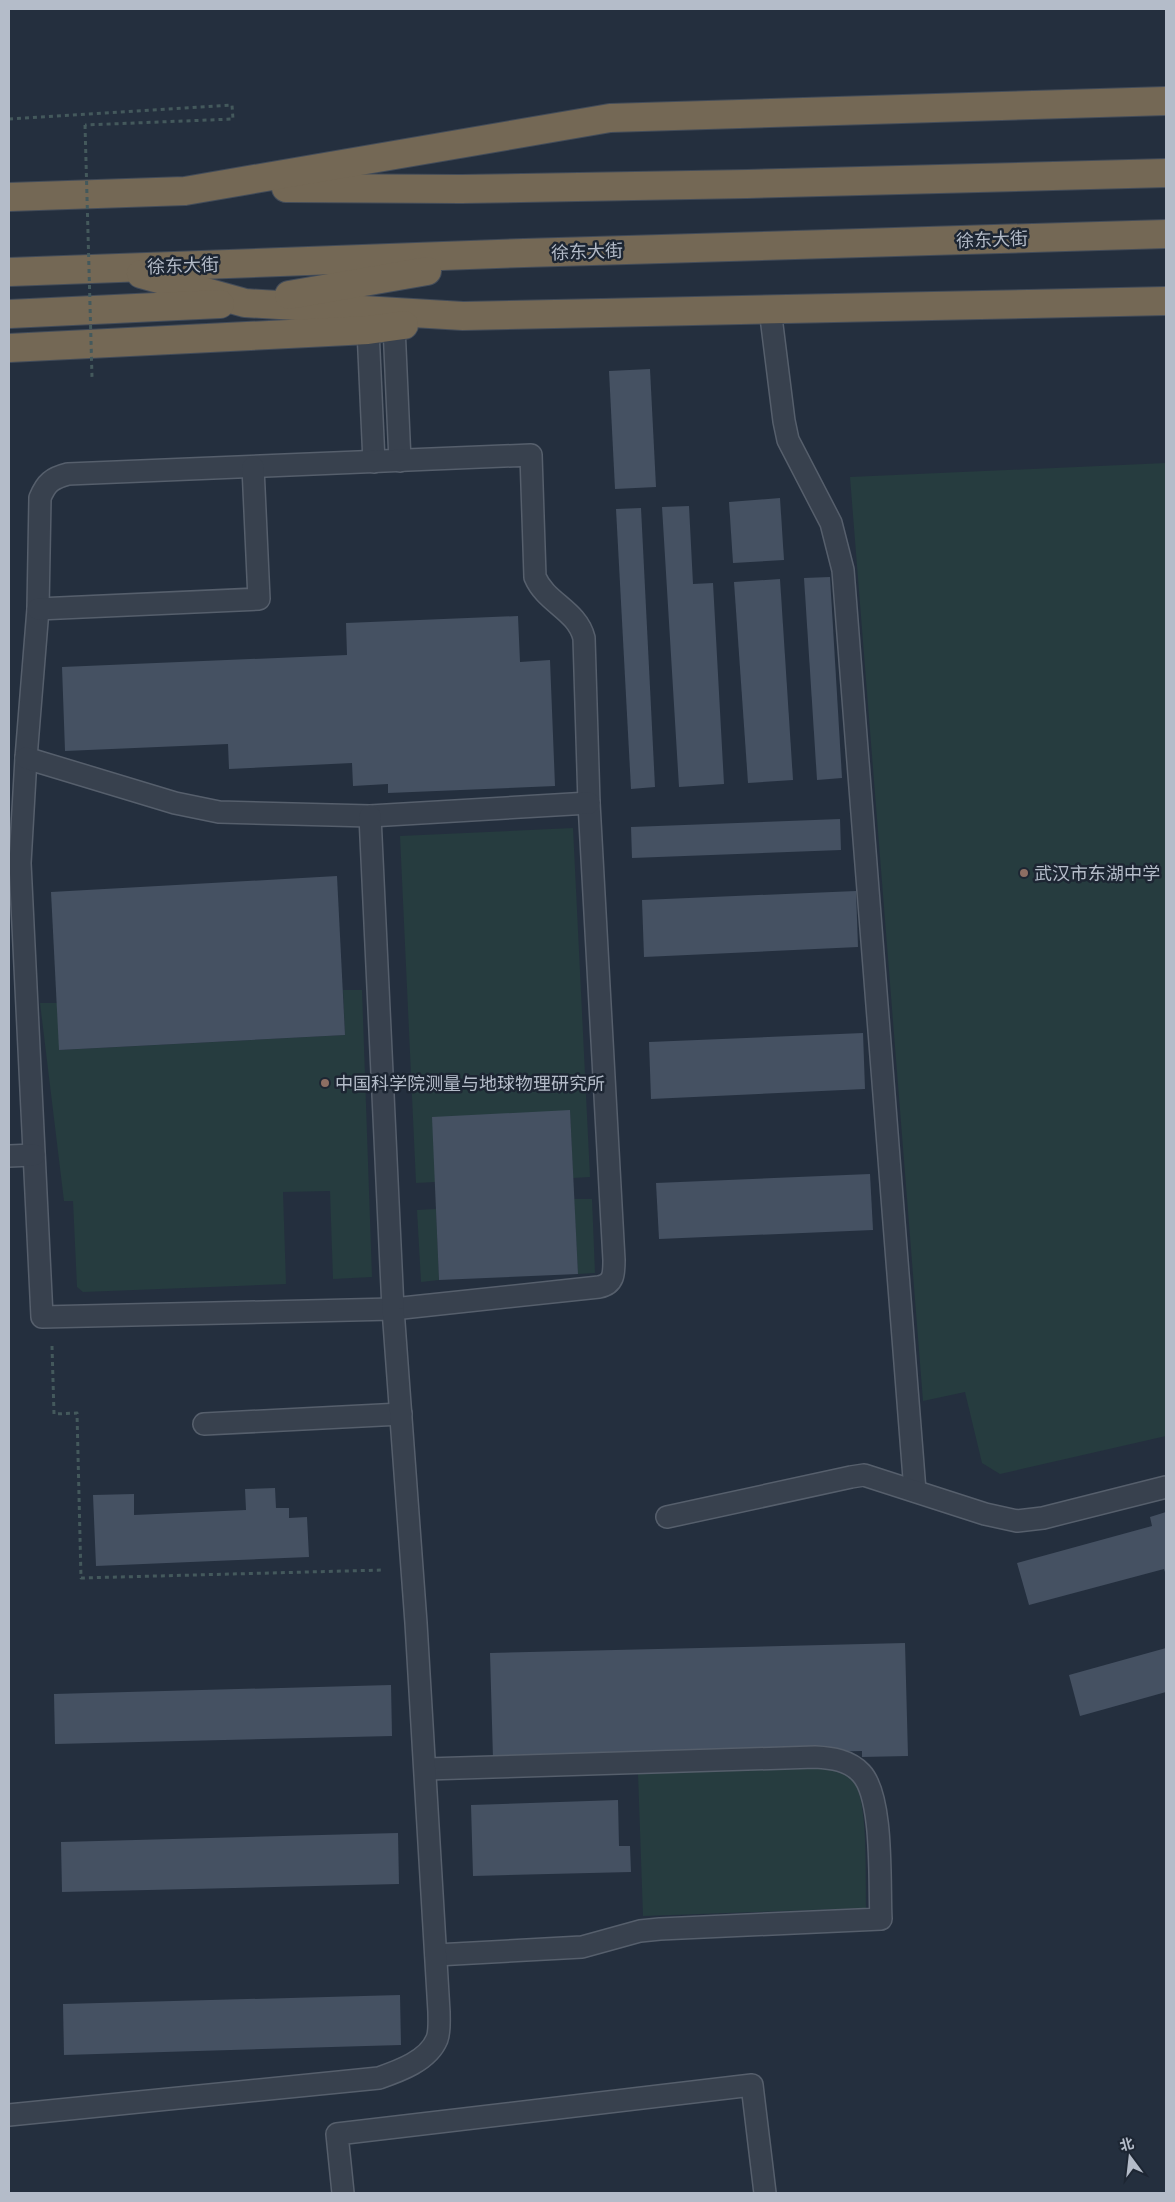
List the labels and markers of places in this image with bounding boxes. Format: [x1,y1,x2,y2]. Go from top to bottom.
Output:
place label: 武汉市东湖中学 [1034,862,1160,884]
marker: 武汉市东湖中学 [1018,867,1030,879]
place label: 中国科学院测量与地球物理研究所 [335,1072,605,1094]
marker: 中国科学院测量与地球物理研究所 [319,1077,331,1089]

